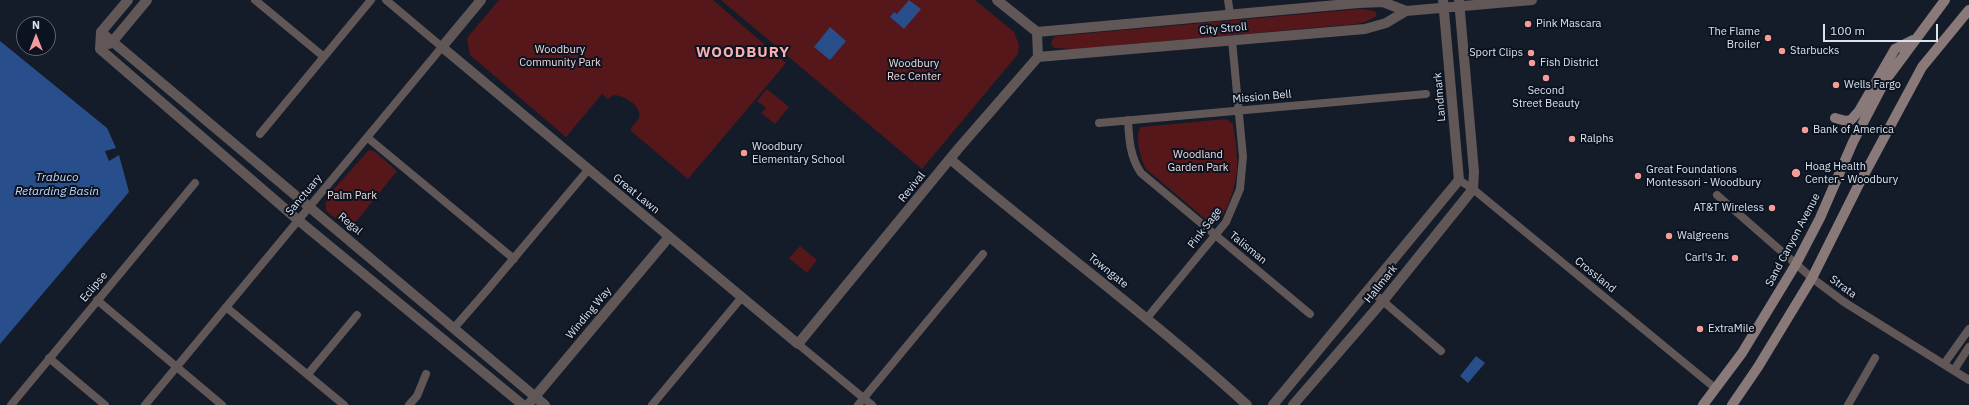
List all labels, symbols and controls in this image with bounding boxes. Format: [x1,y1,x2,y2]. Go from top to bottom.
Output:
north arrow [16,16,56,56]
scale bar [1825,16,1940,42]
place label: Pink Mascara [1536,17,1601,31]
text: N [32,18,40,32]
marker: Pink Mascara [1523,19,1533,29]
street label: City Stroll [1199,20,1247,38]
text: 100 m [1830,23,1865,38]
place label: The Flame Broiler [1708,25,1760,51]
marker: The Flame Broiler [1763,33,1773,43]
park label: Woodbury Community Park [519,43,601,69]
district label: WOODBURY [696,44,790,62]
place label: Starbucks [1790,44,1839,58]
place label: Sport Clips [1469,46,1523,60]
marker: Starbucks [1777,46,1787,56]
marker: Sport Clips [1526,48,1536,58]
place label: Fish District [1540,56,1599,70]
park label: Woodbury Rec Center [887,57,941,83]
marker: Fish District [1527,58,1537,68]
street label: Landmark [1431,72,1449,122]
marker: Second Street Beauty [1541,73,1551,83]
place label: Wells Fargo [1844,78,1901,92]
marker: Wells Fargo [1831,80,1841,90]
place label: Second Street Beauty [1512,84,1580,110]
street label: Mission Bell [1232,88,1292,106]
place label: Bank of America [1813,123,1894,137]
marker: Bank of America [1800,125,1810,135]
place label: Ralphs [1580,132,1614,146]
marker: Ralphs [1567,134,1577,144]
place label: Woodbury Elementary School [752,140,845,166]
marker: Woodbury Elementary School [739,148,749,158]
park label: Woodland Garden Park [1167,148,1229,174]
place label: Hoag Health Center - Woodbury [1805,160,1898,186]
place label: Great Foundations Montessori - Woodbury [1646,163,1761,189]
marker: Hoag Health Center - Woodbury [1790,167,1802,179]
street label: Revival [896,169,928,205]
water label: Trabuco Retarding Basin [15,171,99,199]
street label: Great Lawn [610,171,662,217]
marker: Great Foundations Montessori - Woodbury [1633,171,1643,181]
street label: Sanctuary [283,172,325,218]
park label: Palm Park [327,189,377,203]
street label: Sand Canyon Avenue [1763,191,1823,289]
place label: AT&T Wireless [1693,201,1764,215]
marker: AT&T Wireless [1767,203,1777,213]
street label: Pink Sage [1185,205,1225,251]
street label: Regal [335,210,365,238]
street label: Talisman [1227,229,1269,267]
place label: Walgreens [1677,229,1729,243]
marker: Walgreens [1664,231,1674,241]
street label: Towngate [1085,251,1131,291]
place label: Carl's Jr. [1685,251,1727,265]
marker: Carl's Jr. [1730,253,1740,263]
street label: Crossland [1572,254,1618,296]
street label: Hallmark [1362,262,1400,306]
street label: Eclipse [78,269,110,305]
street label: Strata [1827,273,1859,301]
street label: Winding Way [564,284,614,342]
place label: ExtraMile [1708,322,1754,336]
marker: ExtraMile [1695,324,1705,334]

